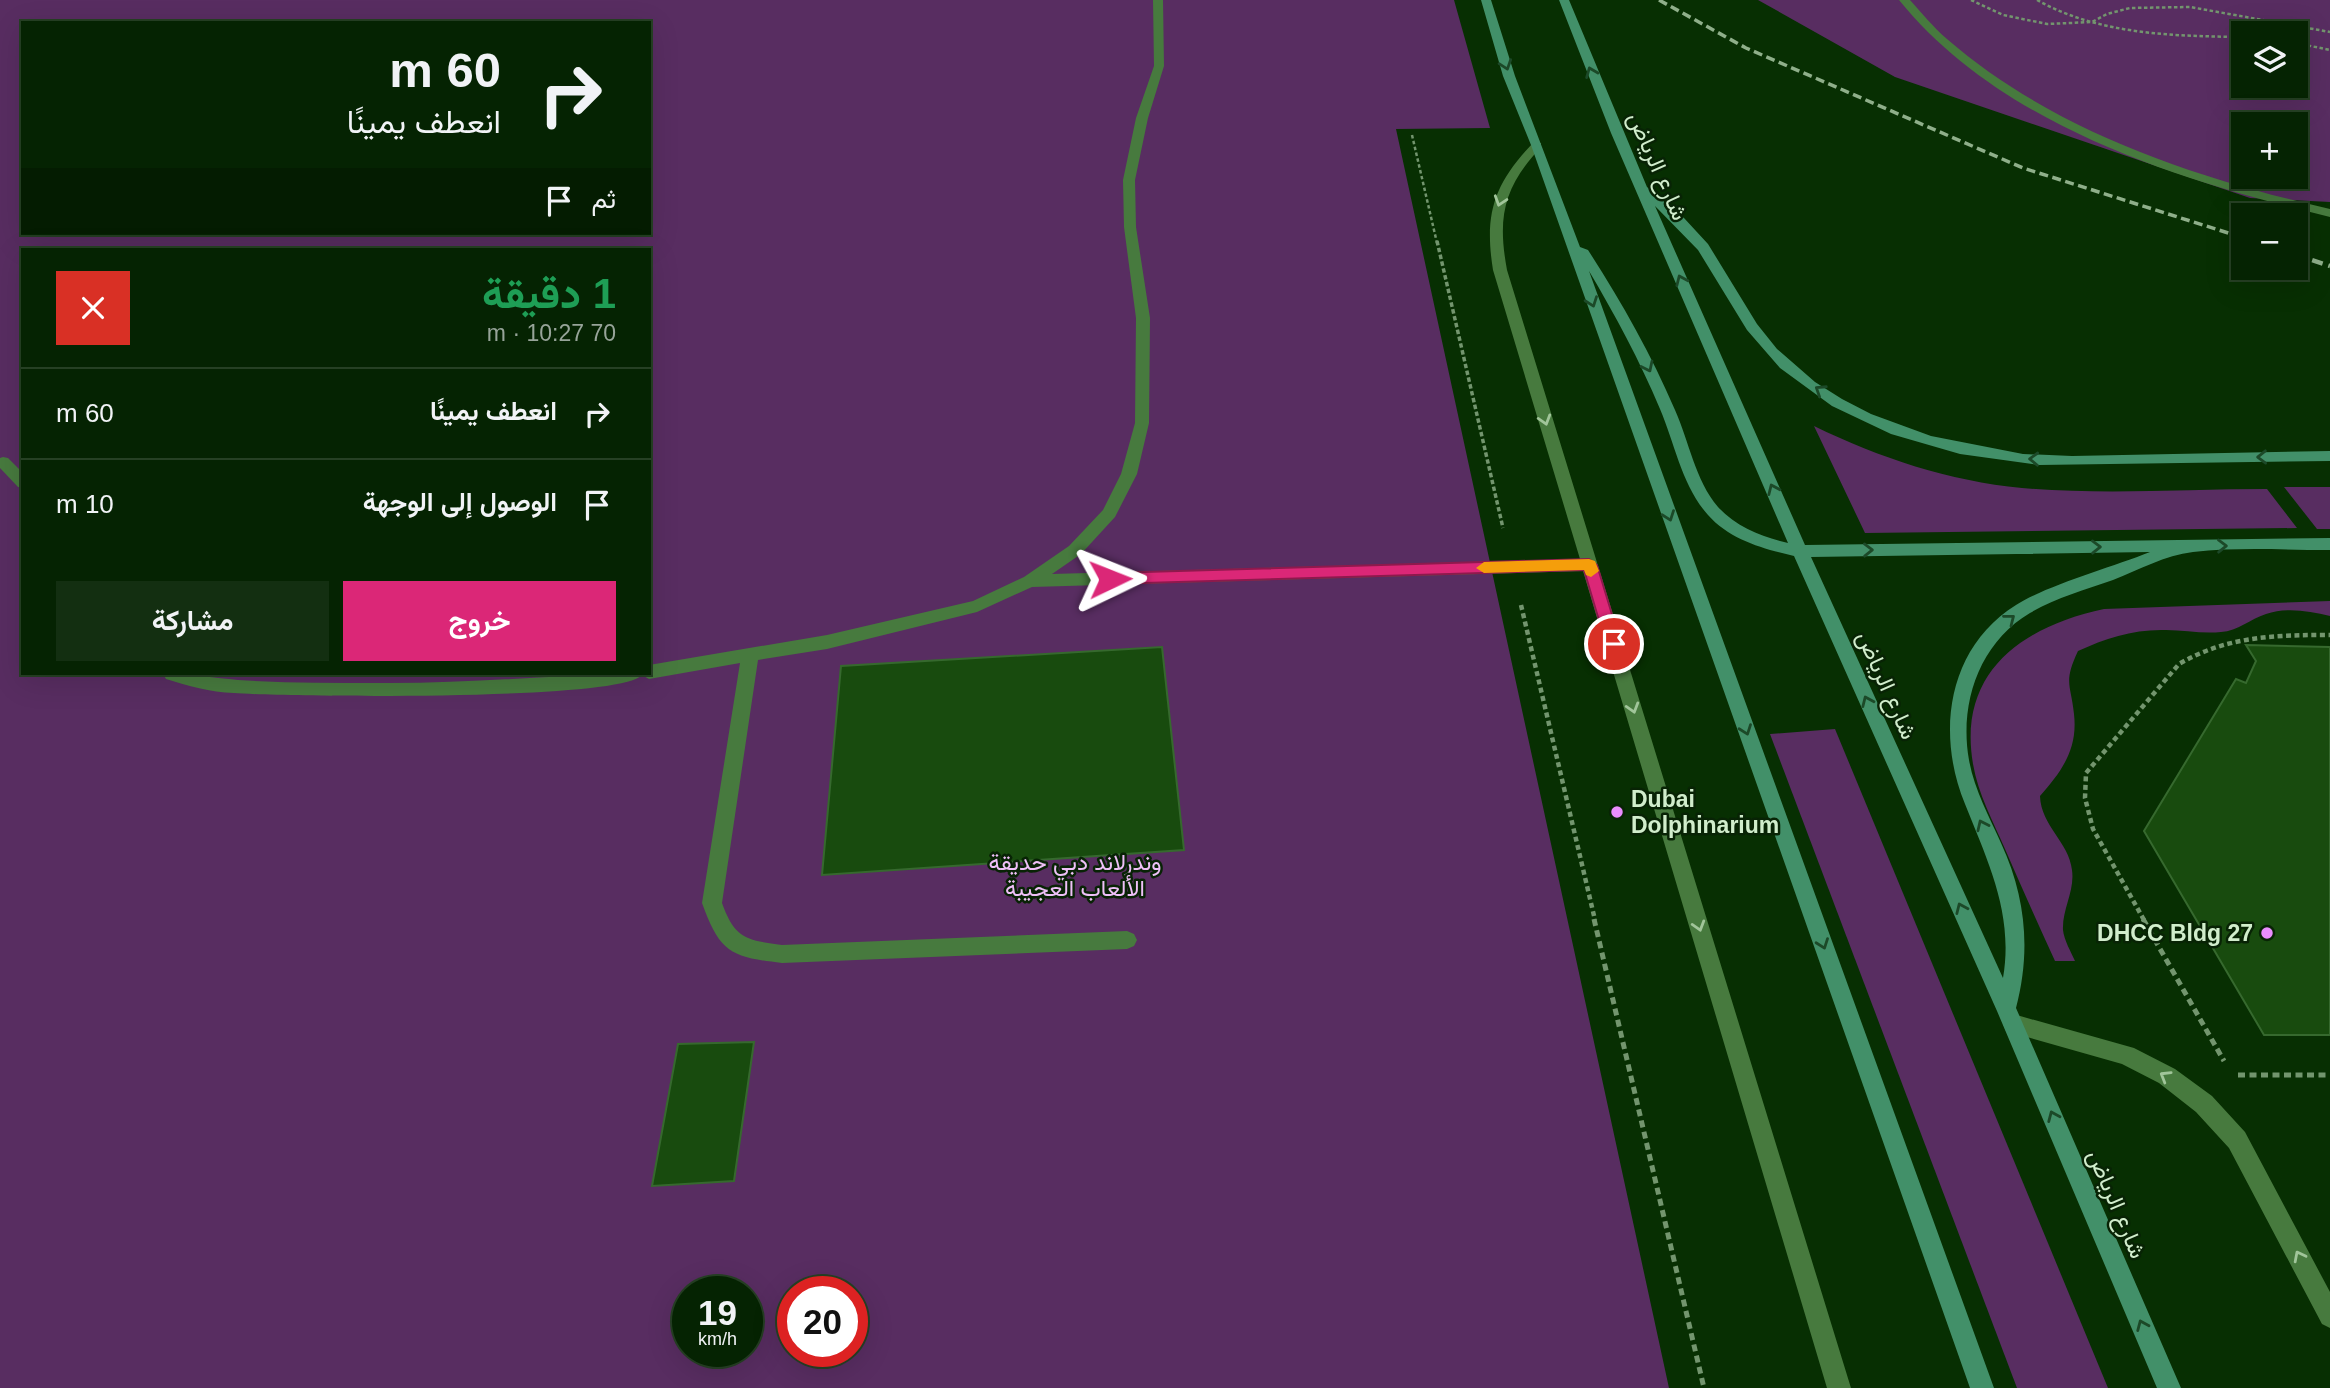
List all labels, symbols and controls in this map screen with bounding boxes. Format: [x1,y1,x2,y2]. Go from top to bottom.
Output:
map controls [2231,21,2308,280]
button: layers [2231,21,2308,98]
text: 60 m [389,43,501,97]
icon: right [525,49,616,140]
one-way arrow [1498,59,1512,71]
one-way arrow [1586,66,1600,78]
text: انعطف يمينًا [347,104,501,140]
street label: شارع الرياض [1620,108,1693,225]
button: + [2231,112,2308,189]
icon: arrive [540,182,578,220]
text: ثم [592,184,616,214]
one-way arrow [1493,194,1508,206]
button: − [2231,203,2308,280]
text: 1 دقيقة [482,270,616,317]
button: close [56,271,130,345]
one-way arrow [1675,275,1689,288]
one-way arrow [1584,296,1598,308]
text: 70 m · 10:27 [487,320,616,346]
one-way arrow [1640,360,1654,372]
one-way arrow [1815,386,1828,399]
icon: right [578,395,616,433]
text: انعطف يمينًا [430,396,557,426]
text: 60 m [56,398,114,428]
one-way arrow [1537,414,1552,426]
one-way arrow [2256,449,2267,465]
one-way arrow [2029,451,2039,467]
one-way arrow [1767,484,1781,496]
icon: arrive [578,486,616,524]
text: الوصول إلى الوجهة [363,487,557,517]
text: 10 m [56,489,114,519]
one-way arrow [1661,510,1675,522]
one-way arrow [2218,538,2228,554]
one-way arrow [2091,539,2101,555]
position arrow [1073,542,1147,616]
one-way arrow [1863,543,1874,558]
button: مشاركة [56,581,329,661]
button: خروج [343,581,616,661]
pin [1584,614,1644,674]
one-way arrow [2002,615,2015,628]
icon: arrive [1595,625,1633,663]
street label: شارع الرياض [1849,627,1922,744]
one-way arrow [1861,696,1875,708]
one-way arrow [1624,702,1639,714]
one-way arrow [1738,724,1752,736]
place label: Dubai Dolphinarium [1631,786,1779,838]
marker: Dubai Dolphinarium [1609,804,1625,820]
one-way arrow [1976,820,1990,832]
park label: وندرلاند دبي حديقة الألعاب العجيبة [989,849,1161,901]
one-way arrow [1955,903,1969,915]
one-way arrow [1690,920,1705,932]
place label: DHCC Bldg 27 [2097,920,2253,946]
marker: DHCC Bldg 27 [2259,925,2275,941]
one-way arrow [1815,938,1829,950]
one-way arrow [2160,1072,2173,1085]
one-way arrow [2047,1111,2061,1123]
street label: شارع الرياض [2080,1146,2152,1263]
one-way arrow [2293,1250,2307,1263]
speed limit sign: 20 [777,1276,868,1367]
text: 19 [698,1293,737,1332]
one-way arrow [2137,1320,2151,1332]
text: km/h [698,1329,737,1349]

